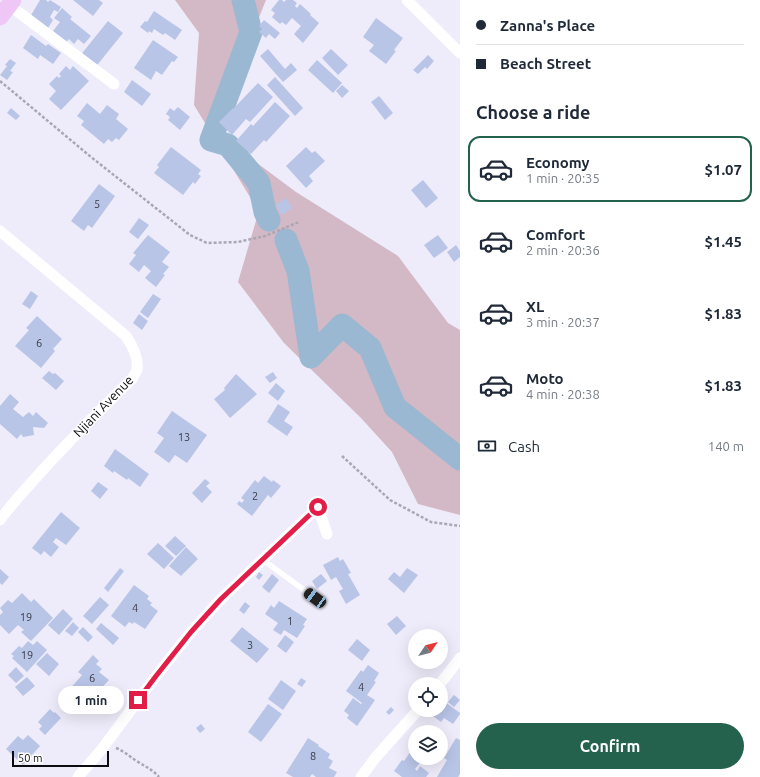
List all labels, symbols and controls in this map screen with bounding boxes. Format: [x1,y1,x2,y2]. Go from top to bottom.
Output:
text: Zanna's Place [500,17,595,34]
text: Beach Street [500,55,591,72]
text: Choose a ride [476,102,590,122]
icon: car [478,151,514,187]
text: Economy [526,154,590,171]
text: $1.07 [704,161,742,178]
text: 1 min · 20:35 [526,171,600,185]
house number: 5 [94,198,100,210]
icon: car [478,223,514,259]
text: Comfort [526,226,585,243]
text: $1.45 [704,233,742,250]
text: 2 min · 20:36 [526,243,600,257]
icon: car [478,295,514,331]
text: XL [526,298,544,315]
text: $1.83 [704,305,742,322]
text: 3 min · 20:37 [526,315,600,329]
house number: 6 [36,337,42,349]
icon: car [478,367,514,403]
text: Moto [526,370,564,387]
street label: Njiani Avenue [70,372,136,440]
text: $1.83 [704,377,742,394]
text: 4 min · 20:38 [526,387,600,401]
house number: 13 [178,431,190,443]
icon: cash [476,435,498,457]
text: Cash [508,438,540,455]
text: 140 m [708,439,744,453]
house number: 2 [252,490,258,502]
route start [309,498,327,516]
car [302,586,328,610]
house number: 4 [132,602,138,614]
house number: 19 [20,611,32,623]
house number: 1 [287,615,293,627]
north arrow [408,629,448,669]
map controls [408,629,448,765]
house number: 3 [247,639,253,651]
house number: 19 [21,649,33,661]
house number: 6 [89,672,95,684]
button: locate [408,677,448,717]
house number: 4 [358,681,364,693]
callout: 1 min [58,686,124,714]
route end [129,691,147,709]
text: 1 min [75,693,107,707]
button: Confirm [476,723,744,769]
button: layers [408,725,448,765]
scale bar [12,749,109,768]
house number: 8 [310,750,316,762]
text: 50 m [18,752,42,764]

